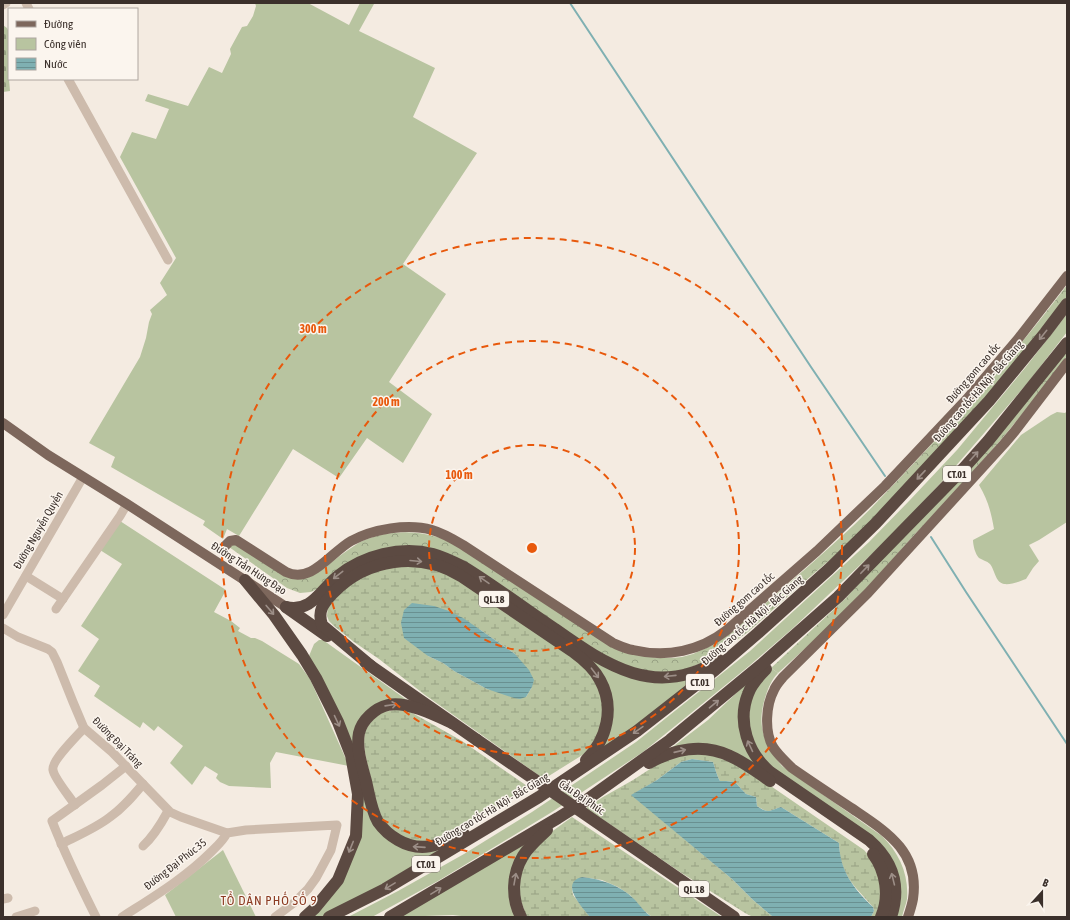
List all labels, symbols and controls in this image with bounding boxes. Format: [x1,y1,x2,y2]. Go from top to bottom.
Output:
legend [8,8,138,80]
text: Đường [44,17,74,31]
text: Công viên [44,37,87,51]
text: Nước [44,57,68,71]
text: 300 m [299,322,327,336]
one-way arrow [1039,329,1048,340]
street label: Đường cao tốc Hà Nội - Bắc Giang [931,338,1026,445]
street label: Đường gom cao tốc [944,340,1003,405]
text: 200 m [372,395,400,409]
one-way arrow [970,450,979,461]
road number: CT.01 [943,466,971,482]
text: 100 m [445,468,473,482]
one-way arrow [916,470,926,480]
street label: Đường Nguyễn Quyền [11,489,65,571]
street label: Đường Trần Hưng Đạo [209,539,289,598]
centre of rings [525,541,539,555]
one-way arrow [409,558,422,565]
one-way arrow [860,565,869,575]
street label: Đường gom cao tốc [712,569,777,628]
one-way arrow [333,571,344,579]
street label: Đường cao tốc Hà Nội - Bắc Giang [699,573,806,668]
one-way arrow [479,576,490,584]
road number: QL.18 [479,591,509,607]
one-way arrow [265,605,274,616]
one-way arrow [591,668,599,679]
one-way arrow [664,673,677,680]
road number: CT.01 [686,674,714,690]
one-way arrow [709,700,719,709]
one-way arrow [384,701,397,709]
street label: Đường Đại Tráng [90,714,146,770]
one-way arrow [334,715,341,727]
one-way arrow [632,726,643,734]
one-way arrow [746,740,754,752]
one-way arrow [674,746,687,754]
street label: Đường cao tốc Hà Nội - Bắc Giang [433,770,552,849]
street label: Cầu Đại Phúc [556,777,608,818]
street label: Đường Đại Phúc 35 [142,836,209,893]
one-way arrow [347,840,355,852]
one-way arrow [413,843,426,850]
road number: CT.01 [412,856,440,872]
north arrow [1022,872,1062,912]
one-way arrow [511,873,519,886]
one-way arrow [889,873,897,886]
text: B [1041,876,1051,889]
road number: QL.18 [679,881,709,897]
one-way arrow [384,882,396,890]
one-way arrow [430,886,442,894]
district label: TỔ DÂN PHỐ SỐ 9 [220,891,318,908]

